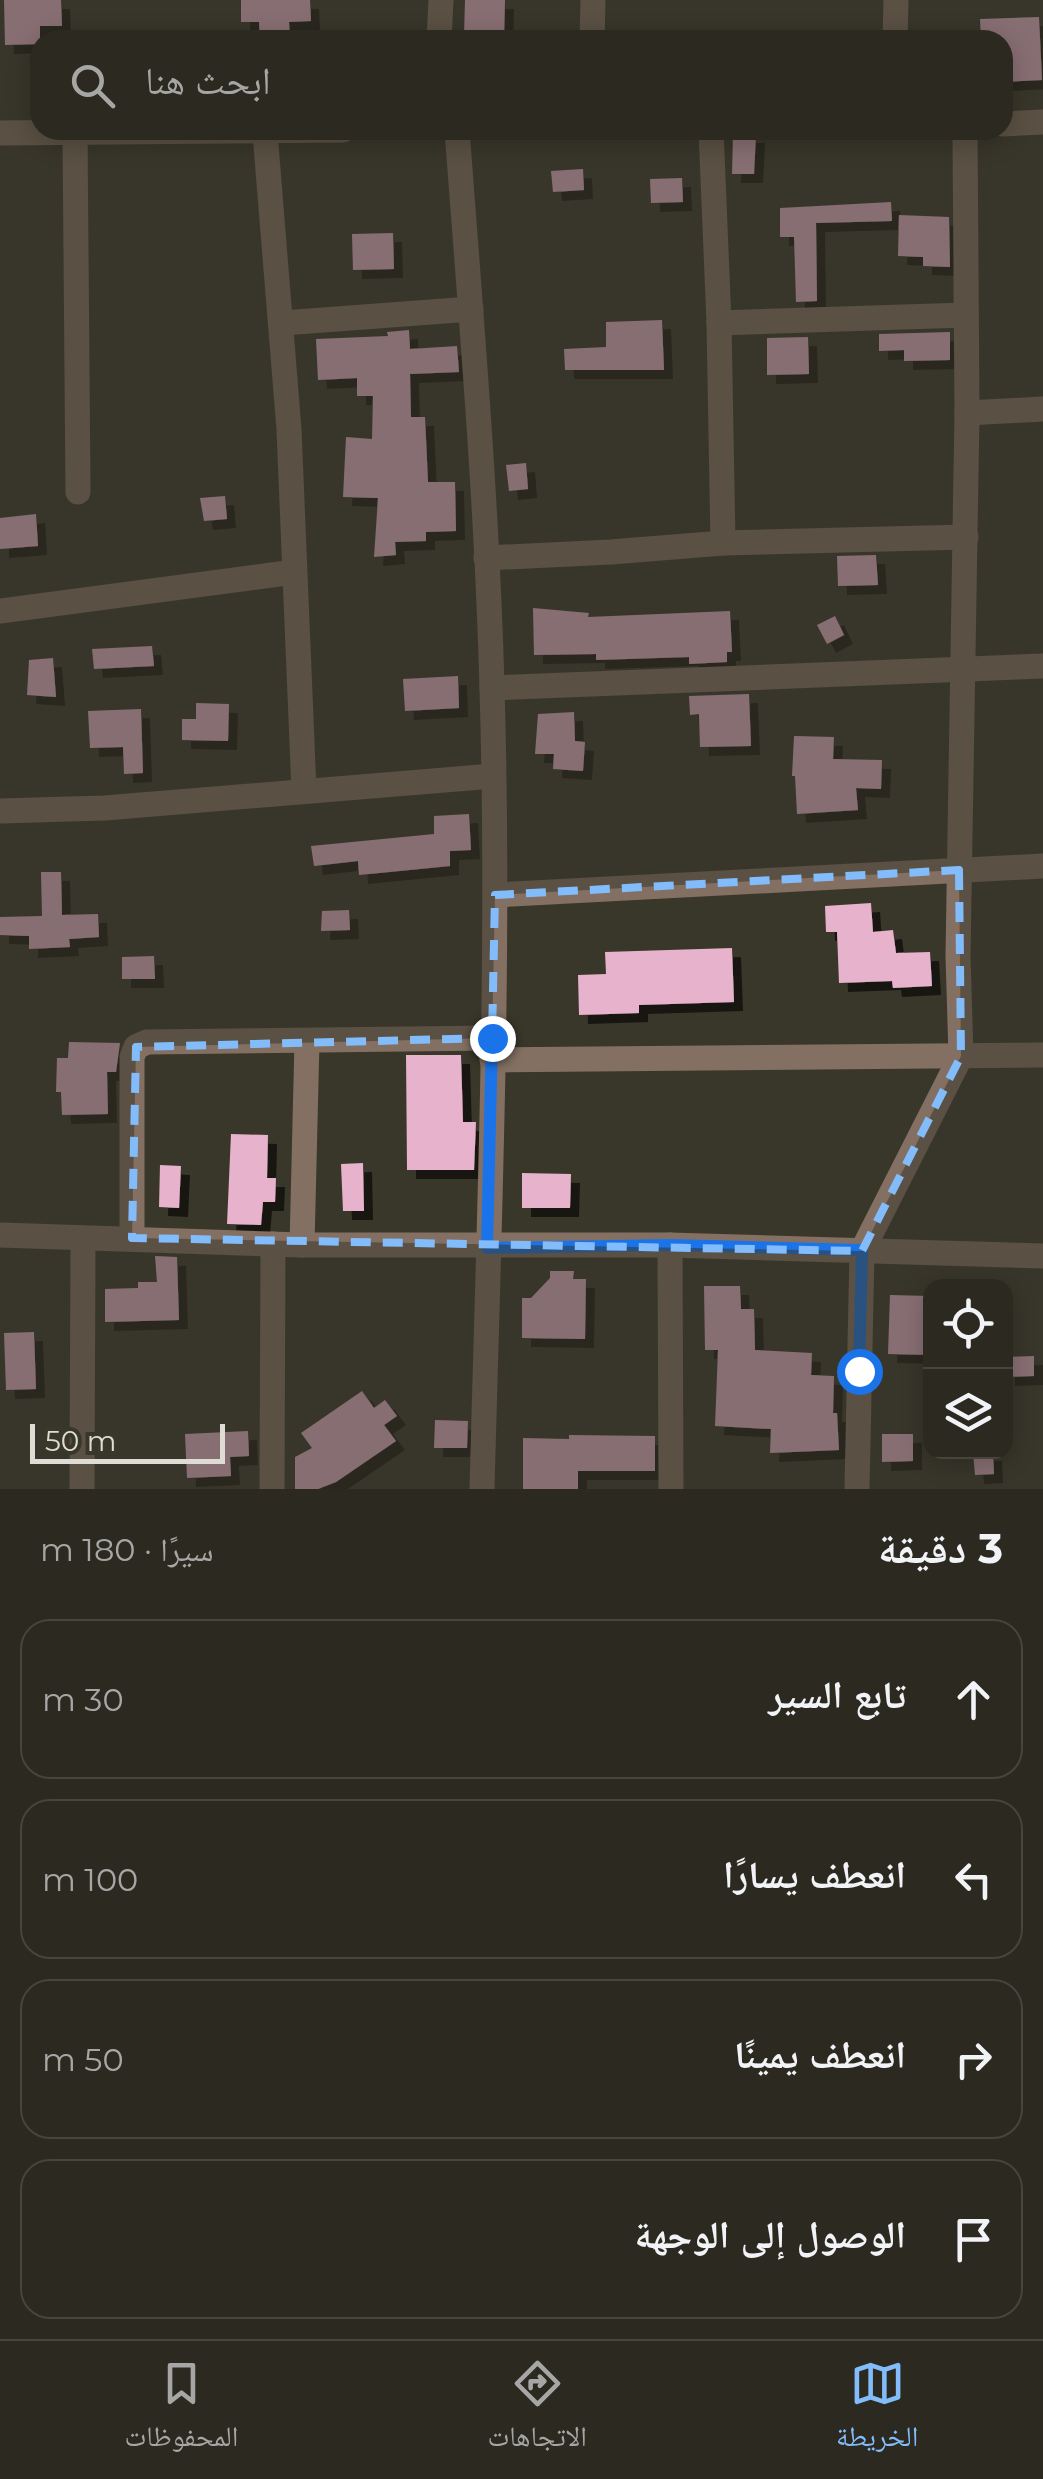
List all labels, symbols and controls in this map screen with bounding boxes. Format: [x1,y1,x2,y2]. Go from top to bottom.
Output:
search box [30,30,1013,140]
text: ابحث هنا [145,57,271,104]
icon: search [65,58,120,113]
route end [470,1016,516,1062]
map controls [923,1279,1013,1459]
button: locate [923,1279,1013,1369]
route start [837,1349,883,1395]
button: layers [923,1369,1013,1459]
scale bar [30,1419,225,1464]
text: 50 m [45,1424,116,1458]
text: 3 دقيقة [878,1522,1003,1574]
text: سيرًا · 180 m [40,1530,213,1569]
text: تابع السير [768,1671,906,1718]
icon: ahead [946,1672,1001,1727]
text: 30 m [42,1680,124,1719]
text: انعطف يسارًا [723,1851,906,1898]
icon: left [946,1852,1001,1907]
text: 100 m [42,1860,138,1899]
text: انعطف يمينًا [734,2031,906,2078]
icon: right [946,2032,1001,2087]
text: 50 m [42,2040,124,2079]
text: الوصول إلى الوجهة [635,2211,906,2258]
icon: arrive [946,2212,1001,2267]
tab: المحفوظات [125,2356,238,2464]
tab: الاتجاهات [488,2356,587,2464]
tab: الخريطة [836,2356,918,2464]

